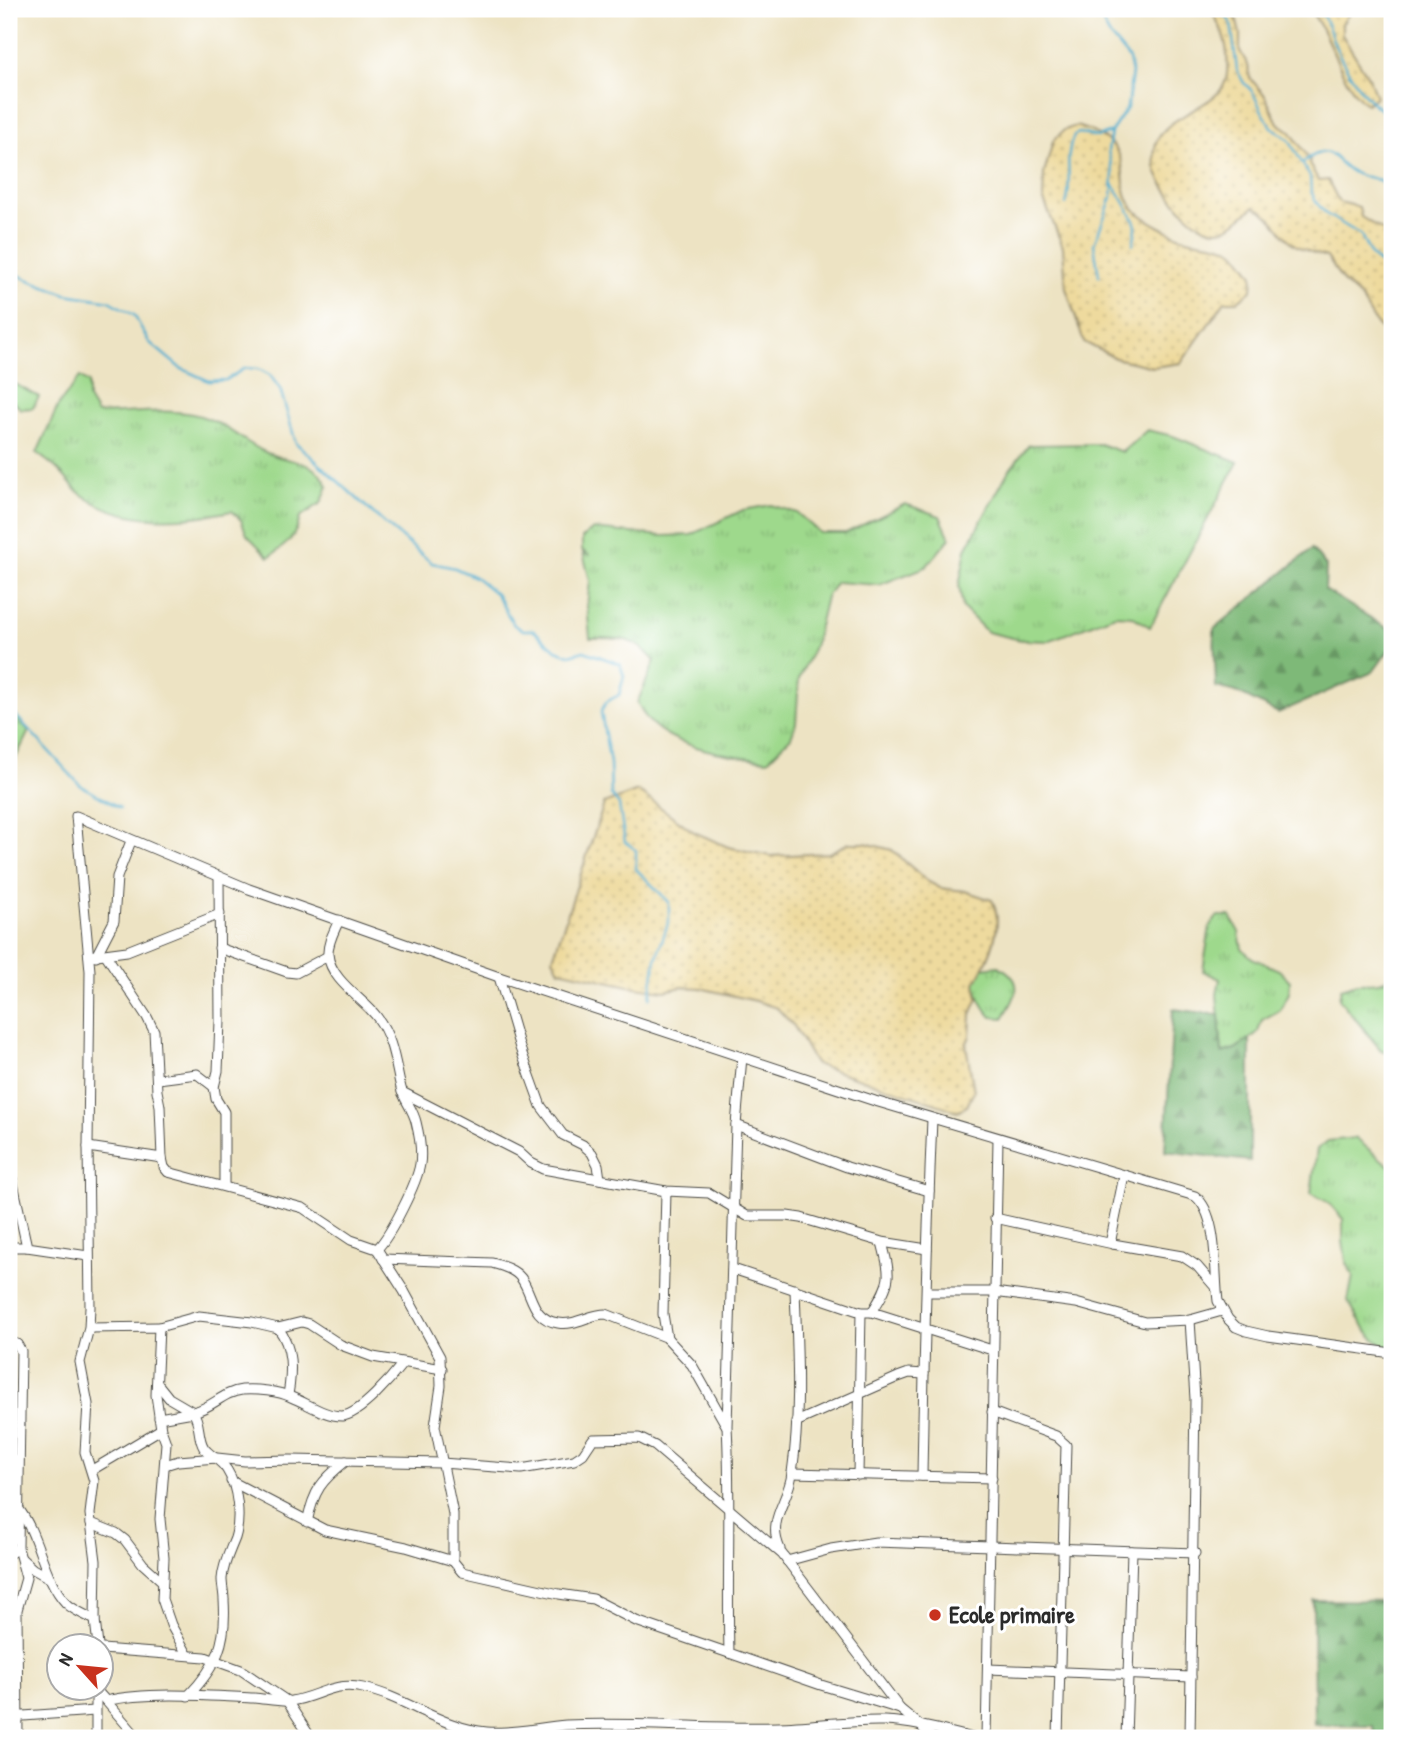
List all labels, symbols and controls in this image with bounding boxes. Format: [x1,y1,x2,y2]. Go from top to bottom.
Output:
place label: Ecole primaire [949,1598,1075,1631]
marker: Ecole primaire [927,1607,943,1623]
north arrow [46,1632,116,1702]
text: N [51,1649,79,1670]

